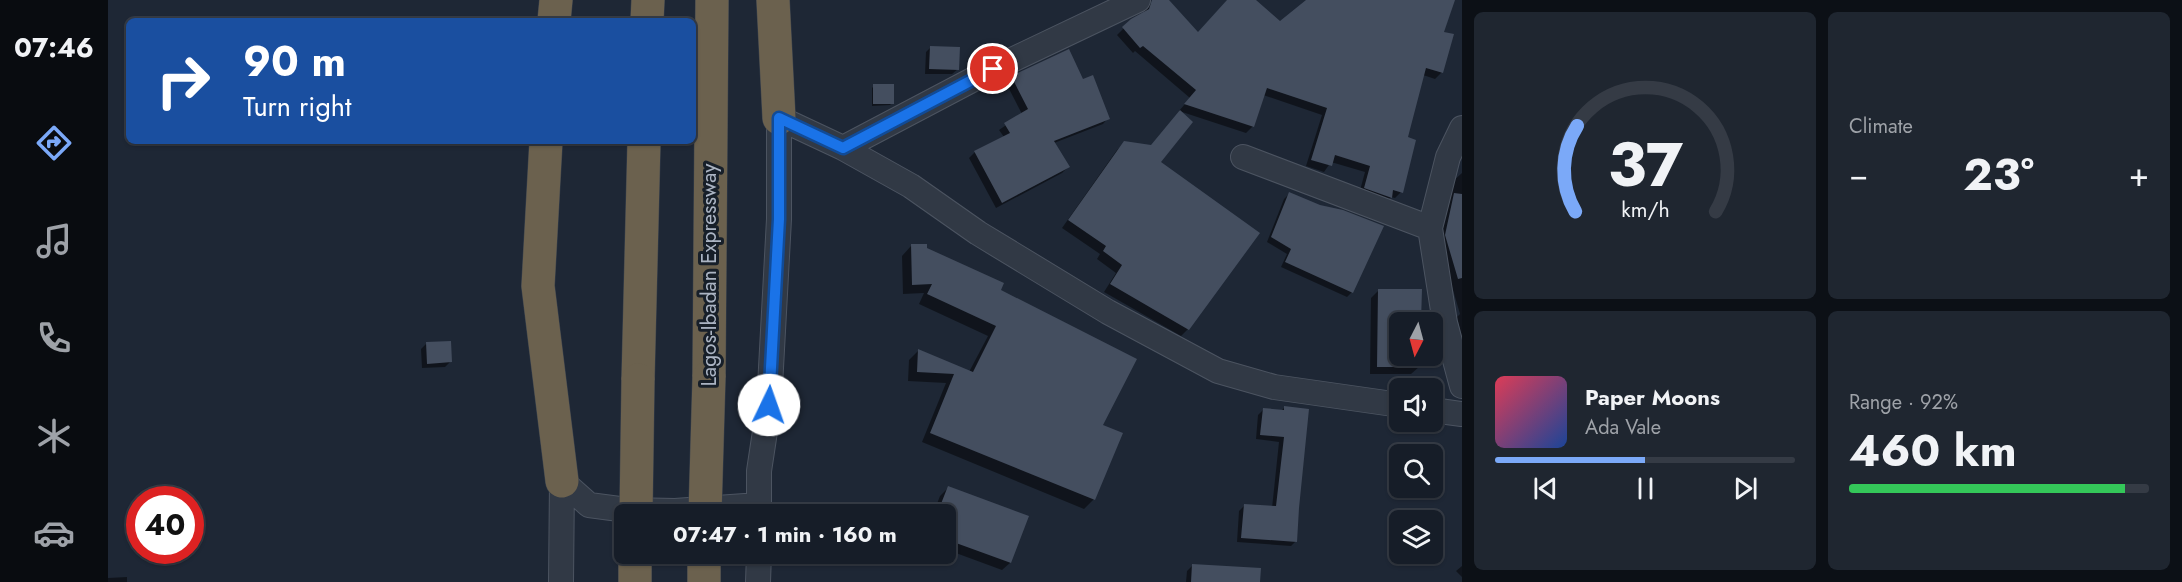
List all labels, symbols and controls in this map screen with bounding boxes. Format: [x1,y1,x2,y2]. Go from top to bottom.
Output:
text: 07:46 [14,28,94,67]
text: 90 m [243,31,346,92]
icon: right [144,42,222,120]
pin [967,43,1018,94]
icon: arrive [976,52,1009,85]
text: Turn right [243,87,351,126]
text: Climate [1849,112,1913,141]
text: 37 [1607,119,1683,209]
icon: directions [33,122,75,164]
text: 23° [1963,142,2034,207]
text: − [1849,151,1868,198]
text: + [2129,151,2149,198]
street label: Lagos-Ibadan Expressway [694,163,724,386]
text: km/h [1621,195,1669,226]
icon: music [33,220,75,262]
north arrow [1389,312,1443,366]
map controls [1389,312,1443,564]
icon: phone [33,317,75,359]
position arrow [737,373,801,437]
button: sound [1389,378,1443,432]
text: Paper Moons [1585,381,1720,413]
text: Range · 92% [1849,388,1958,417]
text: Ada Vale [1585,413,1661,442]
icon: climate [33,415,75,457]
text: 460 km [1849,418,2017,483]
button: search [1389,444,1443,498]
icon: previous [1529,472,1562,505]
icon: pause [1629,472,1662,505]
icon: next [1729,472,1762,505]
speed limit sign: 40 [126,486,204,564]
button: layers [1389,510,1443,564]
icon: car [33,512,75,554]
text: 07:47 · 1 min · 160 m [673,518,897,550]

